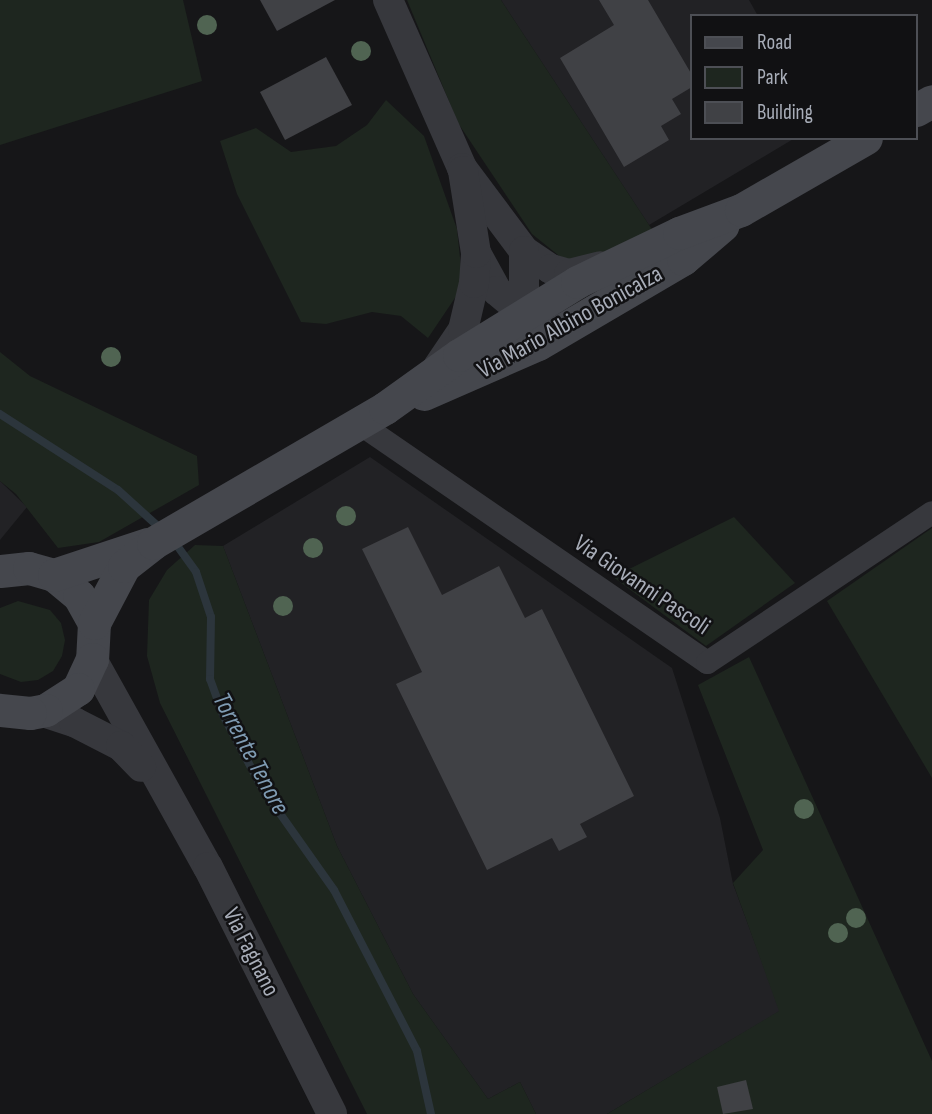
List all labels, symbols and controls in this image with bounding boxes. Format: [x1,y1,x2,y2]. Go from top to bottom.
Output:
legend [690,14,918,140]
text: Road [757,30,792,55]
text: Park [757,65,788,90]
text: Building [757,100,813,125]
street label: Via Mario Albino Bonicalza [473,259,667,385]
street label: Via Giovanni Pascoli [568,529,716,641]
water label: Torrente Tenore [205,688,295,820]
street label: Via Fagnano [216,903,286,1001]

